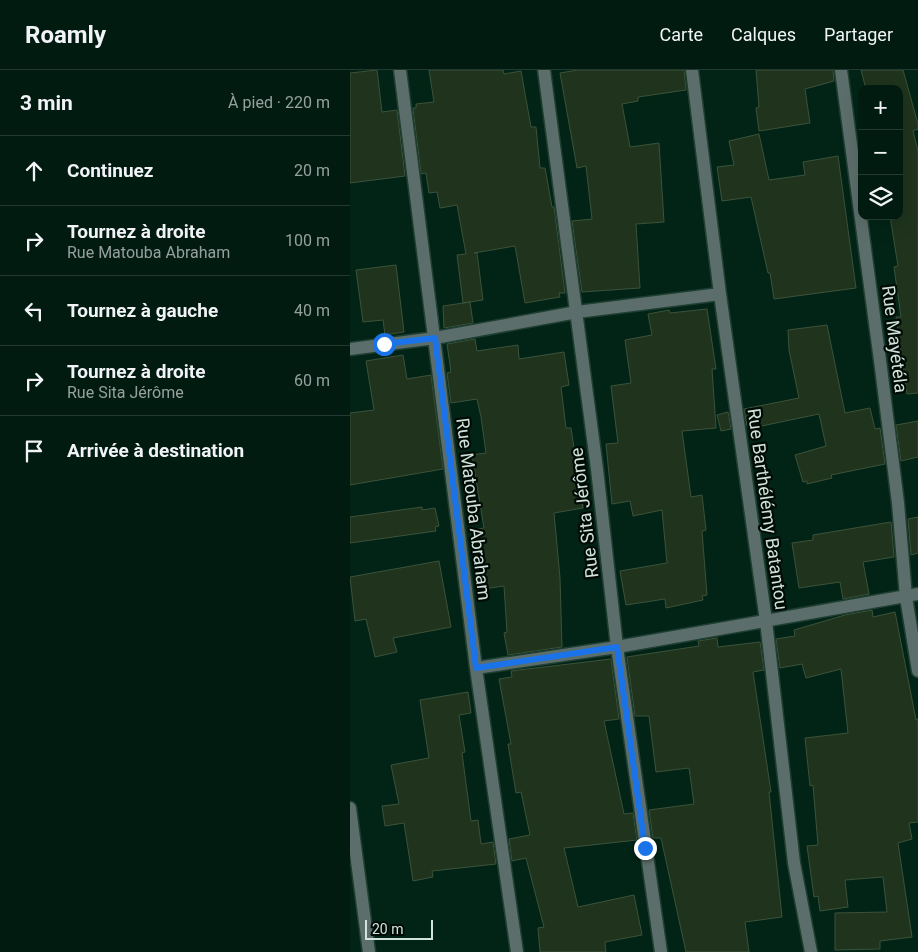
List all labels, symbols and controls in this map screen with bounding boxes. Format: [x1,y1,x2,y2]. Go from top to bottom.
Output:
text: Roamly [25,21,106,49]
text: Carte [660,24,703,45]
text: Calques [731,24,796,45]
text: Partager [824,24,893,45]
map controls [858,85,903,220]
button: + [858,85,903,130]
text: 3 min [20,91,73,115]
text: À pied · 220 m [228,93,330,112]
button: − [858,130,903,175]
icon: ahead [20,157,48,185]
text: Continuez [67,159,153,182]
text: 20 m [294,161,330,180]
button: layers [858,175,903,220]
text: Tournez à droite [67,220,206,243]
icon: right [20,227,48,255]
text: 100 m [285,231,330,250]
text: Rue Matouba Abraham [67,243,230,262]
street label: Rue Mayétéla [878,284,912,394]
icon: left [20,297,48,325]
text: Tournez à gauche [67,299,218,322]
text: 40 m [294,301,330,320]
route start [373,333,396,356]
text: Tournez à droite [67,360,206,383]
icon: right [20,367,48,395]
text: 60 m [294,371,330,390]
text: Rue Sita Jérôme [67,383,184,402]
street label: Rue Barthélémy Batantou [743,407,793,611]
street label: Rue Matouba Abraham [452,417,496,601]
icon: arrive [20,437,48,465]
text: Arrivée à destination [67,439,244,462]
street label: Rue Sita Jérôme [566,447,602,579]
route end [634,837,657,860]
scale bar [365,917,432,940]
text: 20 m [372,921,404,937]

